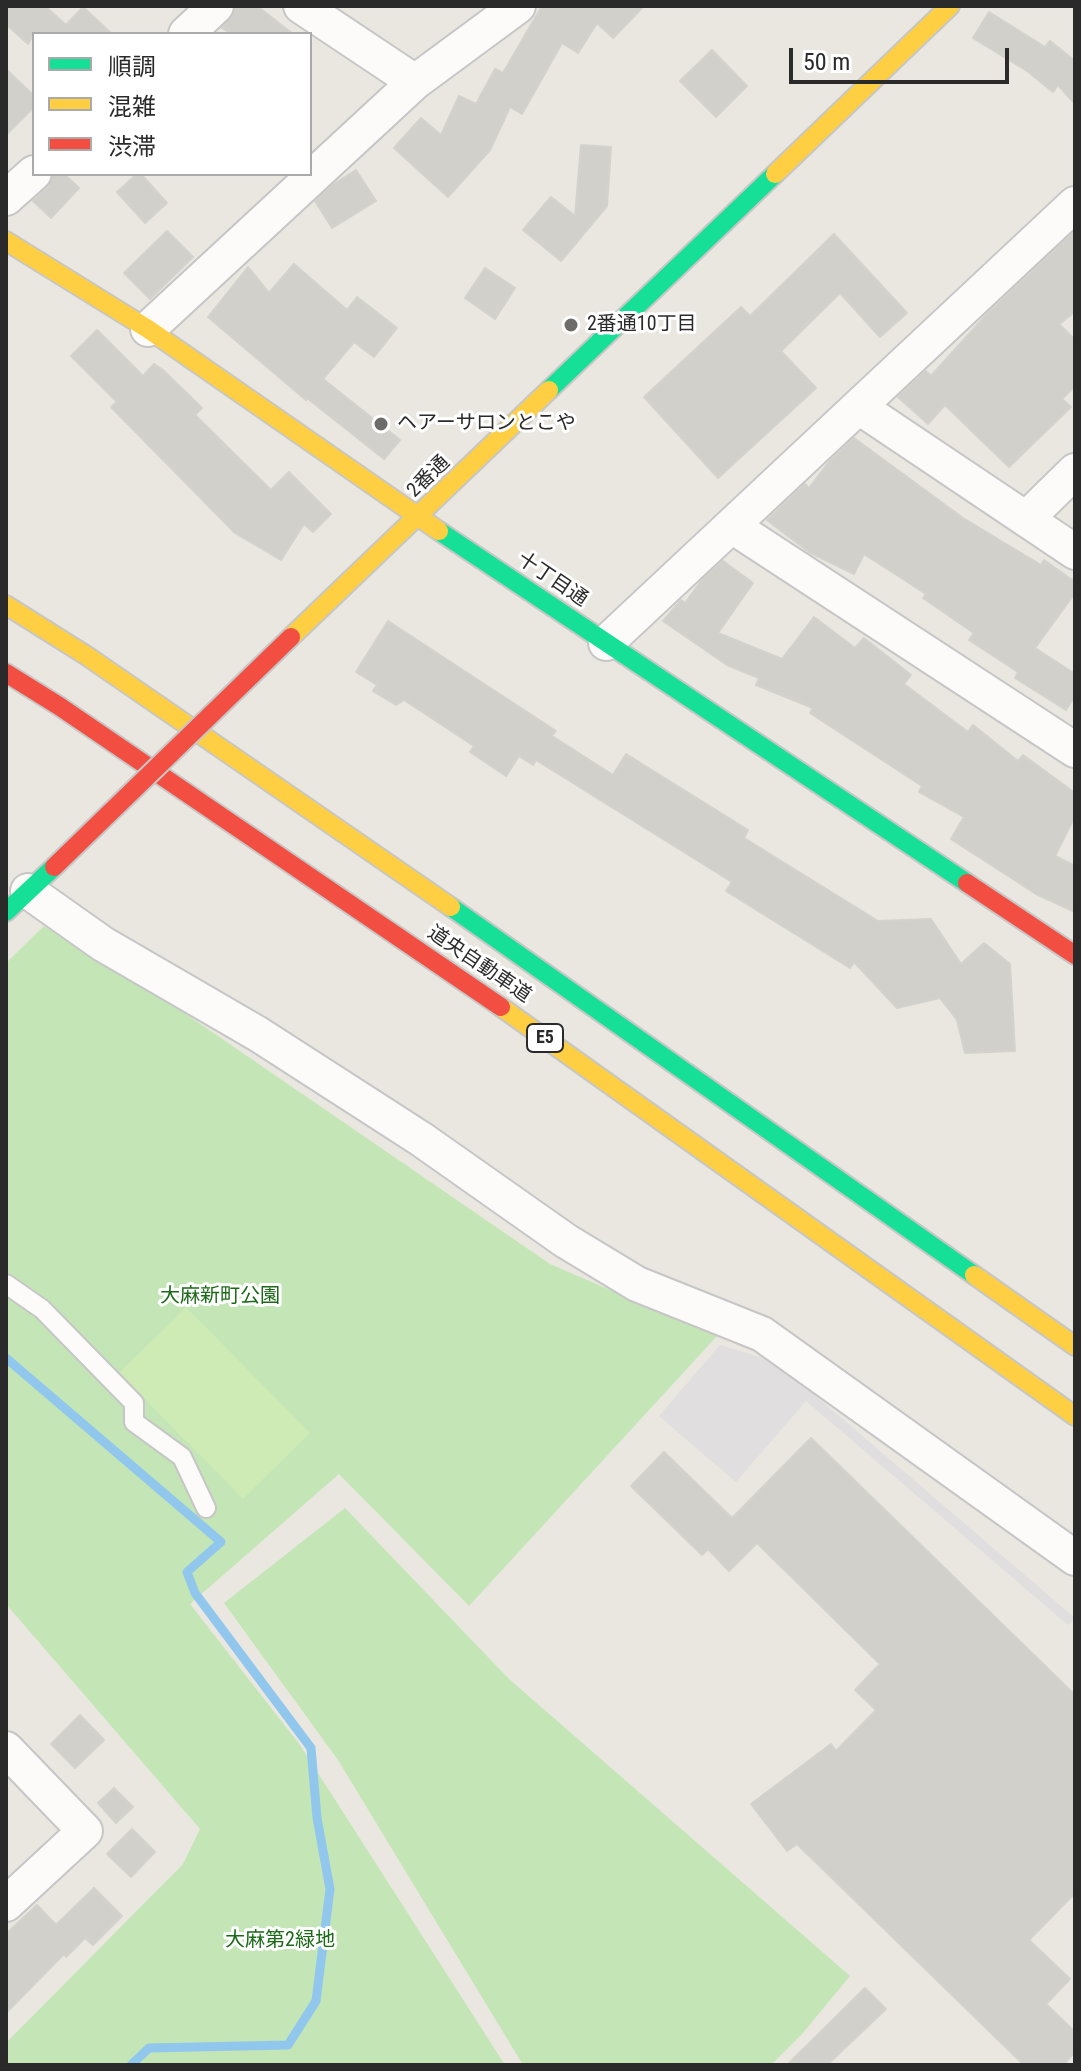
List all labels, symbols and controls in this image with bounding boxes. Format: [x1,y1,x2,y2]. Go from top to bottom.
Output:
legend [32,32,312,176]
scale bar [793,32,1013,82]
text: 50 m [803,48,850,76]
text: 順調 [108,53,156,81]
text: 混雑 [108,93,156,121]
text: 渋滞 [108,133,156,161]
place label: 2番通10丁目 [587,313,697,337]
marker: 2番通10丁目 [562,316,580,334]
place label: ヘアーサロンとこや [397,412,576,436]
marker: ヘアーサロンとこや [372,415,390,433]
street label: 2番通 [403,451,455,503]
street label: 十丁目通 [512,548,592,612]
street label: 道央自動車道 [423,922,535,1008]
road number: E5 [527,1024,563,1052]
park label: 大麻新町公園 [160,1285,280,1309]
park label: 大麻第2緑地 [225,1929,335,1953]

